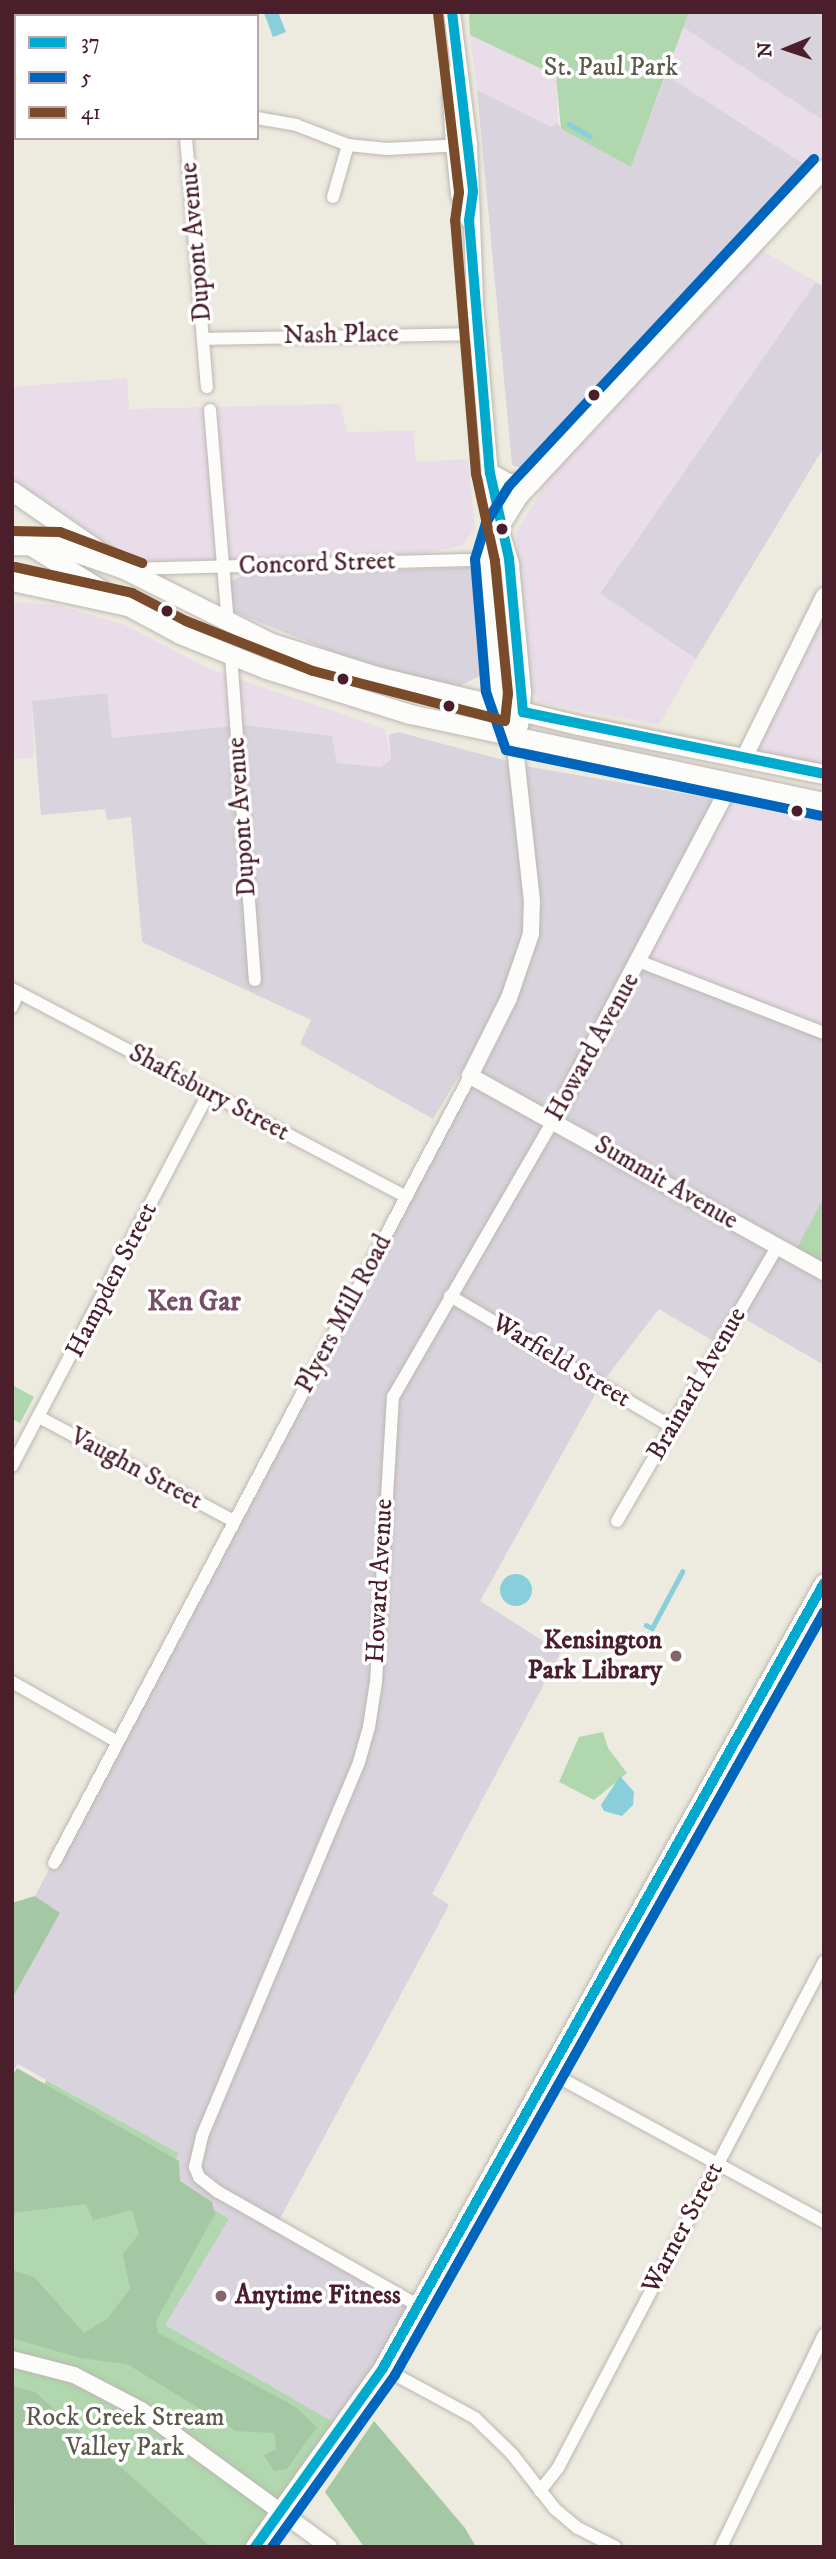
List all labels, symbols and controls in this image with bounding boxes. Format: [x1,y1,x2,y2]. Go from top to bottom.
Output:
legend [14,14,259,140]
north arrow [752,14,822,84]
text: 37 [81,30,100,56]
text: N [754,42,777,58]
park label: St. Paul Park [544,52,678,84]
text: 5 [81,65,91,91]
text: 41 [81,100,101,126]
street label: Dupont Avenue [173,161,219,323]
street label: Nash Place [283,318,399,352]
unlabelled marker [587,388,601,402]
unlabelled marker [495,522,509,536]
street label: Concord Street [238,546,396,582]
unlabelled marker [160,604,174,618]
unlabelled marker [336,672,350,686]
unlabelled marker [442,699,456,713]
street label: Dupont Avenue [221,736,263,898]
unlabelled marker [790,804,804,818]
street label: Howard Avenue [539,967,647,1127]
street label: Shaftsbury Street [123,1038,295,1148]
street label: Summit Avenue [589,1129,743,1237]
street label: Hampden Street [60,1197,164,1363]
street label: Plyers Mill Road [289,1229,399,1399]
district label: Ken Gar [147,1285,241,1319]
street label: Brainard Avenue [641,1302,753,1466]
street label: Warfield Street [486,1307,636,1415]
street label: Vaughn Street [64,1421,208,1517]
street label: Howard Avenue [360,1498,400,1664]
place label: Kensington Park Library [528,1625,662,1686]
marker: Kensington Park Library [668,1648,684,1664]
street label: Warner Street [635,2157,731,2299]
place label: Anytime Fitness [235,2280,401,2312]
marker: Anytime Fitness [213,2288,229,2304]
park label: Rock Creek Stream Valley Park [25,2402,225,2464]

